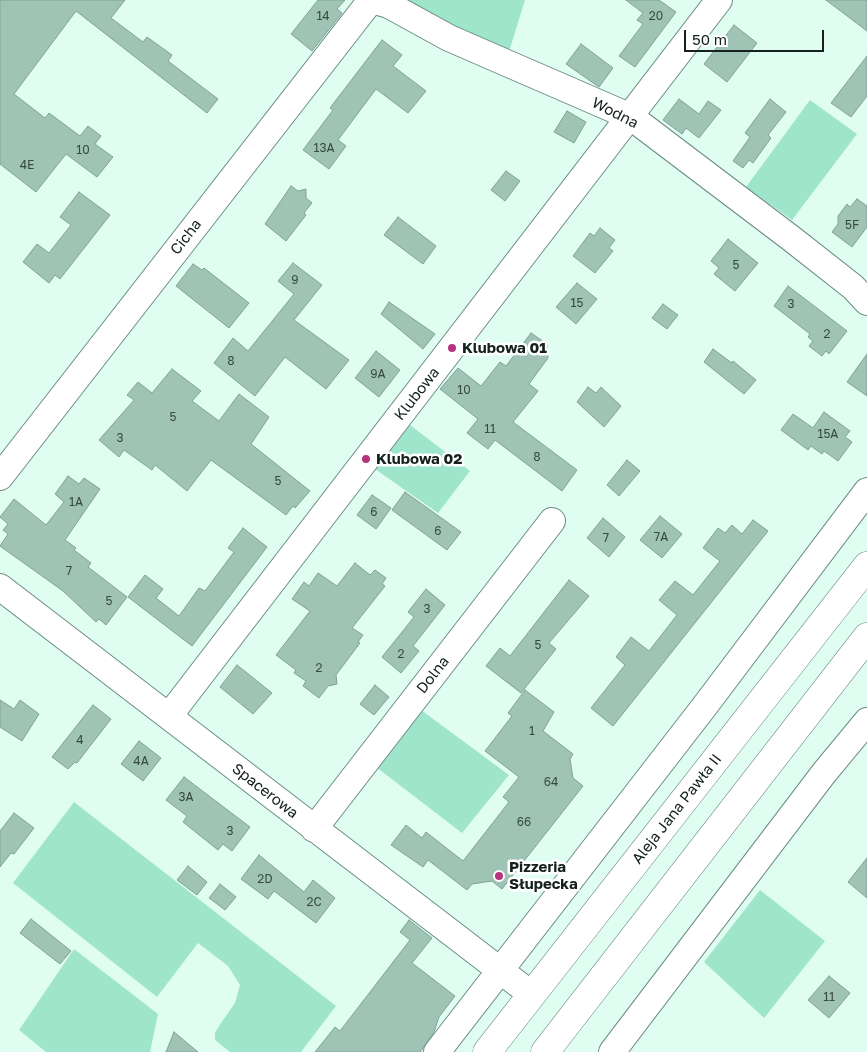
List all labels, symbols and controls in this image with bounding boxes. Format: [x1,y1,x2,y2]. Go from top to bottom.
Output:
house number: 14 [316,9,330,23]
house number: 20 [649,9,663,23]
scale bar [687,20,827,52]
text: 50 m [692,30,727,48]
street label: Wodna [589,94,641,132]
house number: 13A [314,141,334,155]
house number: 10 [76,143,90,157]
house number: 4E [20,158,34,172]
street label: Cicha [167,216,205,258]
house number: 5F [845,218,859,232]
house number: 5 [733,258,739,272]
house number: 9 [291,273,299,287]
house number: 15 [571,296,583,310]
house number: 3 [787,297,795,311]
house number: 2 [824,327,830,341]
place label: Klubowa 01 [462,339,547,357]
marker: Klubowa 01 [446,342,458,354]
house number: 8 [227,354,235,368]
street label: Klubowa [391,364,443,424]
house number: 9A [370,367,386,381]
house number: 10 [457,383,471,397]
house number: 5 [170,410,176,424]
house number: 11 [484,422,496,436]
house number: 15A [818,427,838,441]
house number: 3 [116,431,124,445]
place label: Klubowa 02 [376,450,462,468]
house number: 8 [533,450,541,464]
marker: Klubowa 02 [360,453,372,465]
house number: 5 [275,474,281,488]
house number: 1A [69,495,83,509]
house number: 6 [370,505,378,519]
house number: 6 [434,524,442,538]
house number: 7A [654,530,668,544]
house number: 7 [603,531,609,545]
house number: 7 [66,564,72,578]
house number: 5 [106,594,112,608]
house number: 3 [423,602,431,616]
house number: 5 [535,638,541,652]
house number: 2 [398,647,404,661]
street label: Dolna [413,653,453,697]
house number: 2 [316,661,322,675]
house number: 1 [529,724,535,738]
house number: 4 [76,733,84,747]
street label: Aleja Jana Pawła II [629,750,725,868]
house number: 4A [133,754,149,768]
street label: Spacerowa [228,760,302,822]
house number: 64 [544,775,558,789]
house number: 3A [178,790,194,804]
house number: 66 [517,815,531,829]
house number: 3 [226,824,234,838]
place label: Pizzeria Słupecka [509,858,578,893]
marker: Pizzeria Słupecka [493,870,505,882]
house number: 2D [257,872,273,886]
house number: 2C [306,895,322,909]
house number: 11 [823,990,835,1004]

